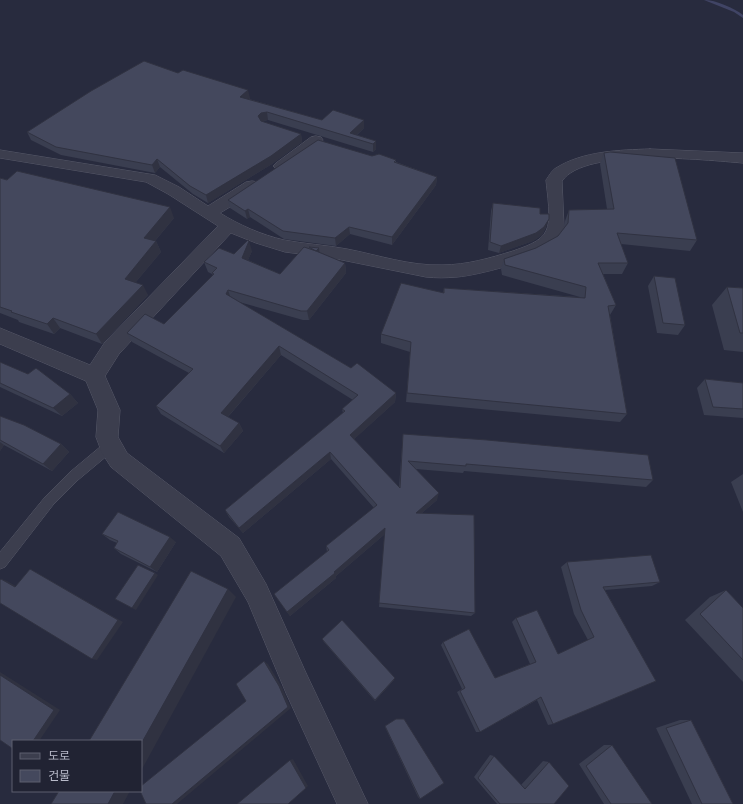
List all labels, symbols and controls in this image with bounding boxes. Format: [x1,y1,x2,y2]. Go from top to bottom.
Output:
legend [12,740,142,792]
text: 도로 [48,747,70,765]
text: 건물 [48,767,70,785]

